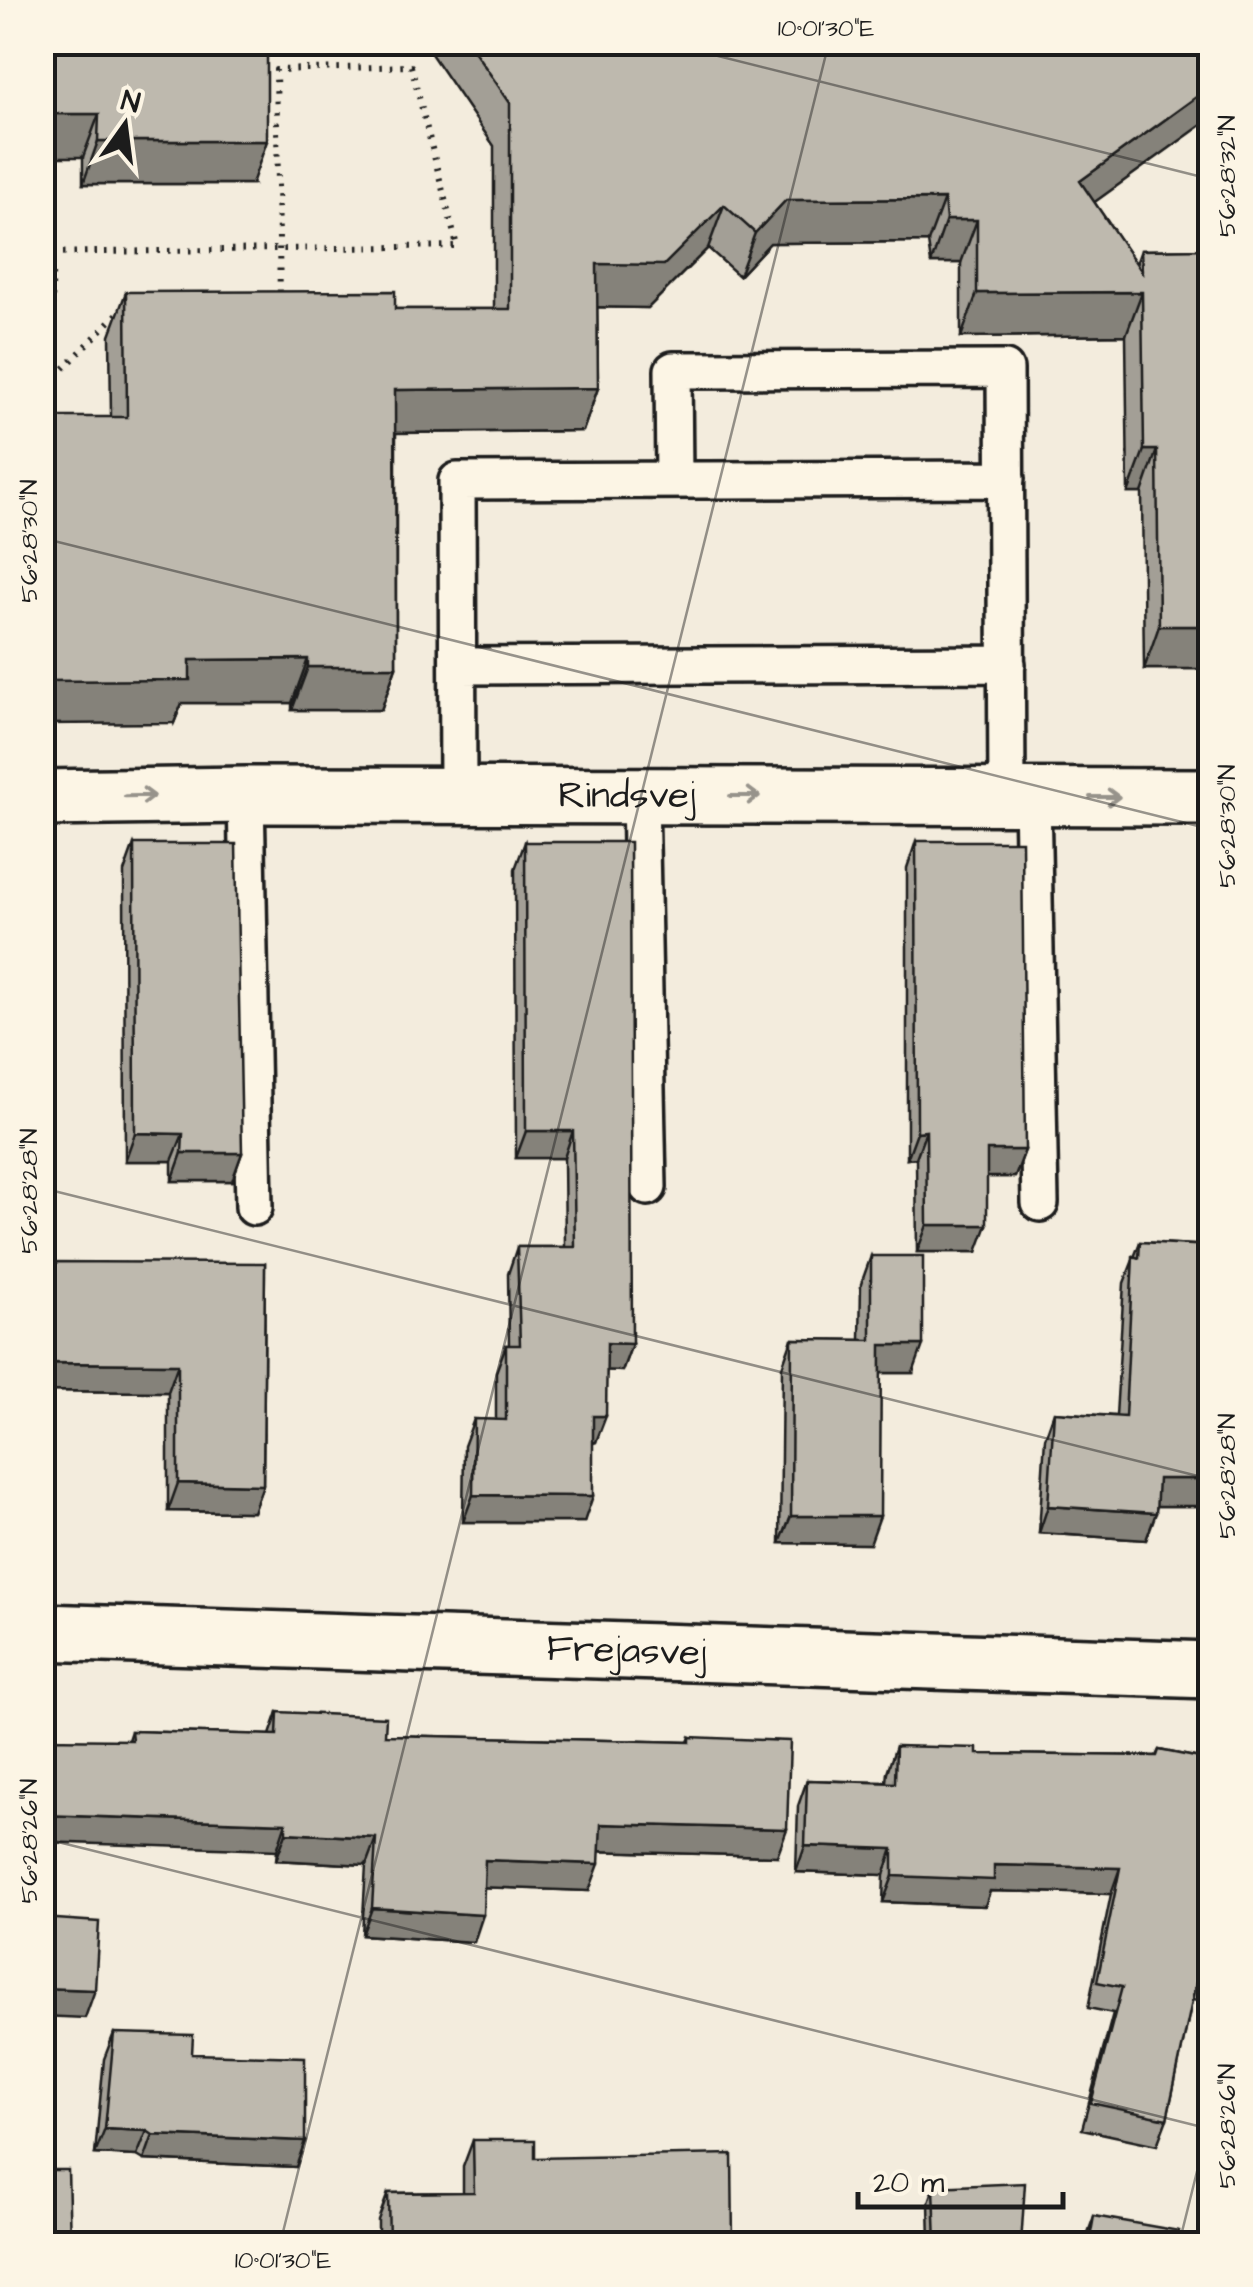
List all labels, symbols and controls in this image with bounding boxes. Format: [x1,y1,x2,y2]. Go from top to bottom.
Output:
text: 10°01'30"E [778,11,875,46]
north arrow [75,75,175,175]
text: N [117,81,144,123]
text: 56°28'32"N [1210,115,1245,237]
text: 56°28'30"N [12,479,47,603]
text: 56°28'30"N [1210,764,1245,888]
street label: Rindsvej [558,770,696,822]
one-way arrow [728,786,760,806]
one-way arrow [123,787,155,806]
one-way arrow [1088,788,1120,806]
text: 56°28'28"N [12,1128,47,1254]
text: 56°28'28"N [1210,1413,1245,1539]
street label: Frejasvej [546,1622,708,1680]
text: 56°28'26"N [12,1779,47,1904]
text: 56°28'26"N [1210,2064,1245,2189]
scale bar [858,2147,1063,2209]
text: 20 m [873,2162,945,2204]
text: 10°01'30"E [235,2243,332,2278]

